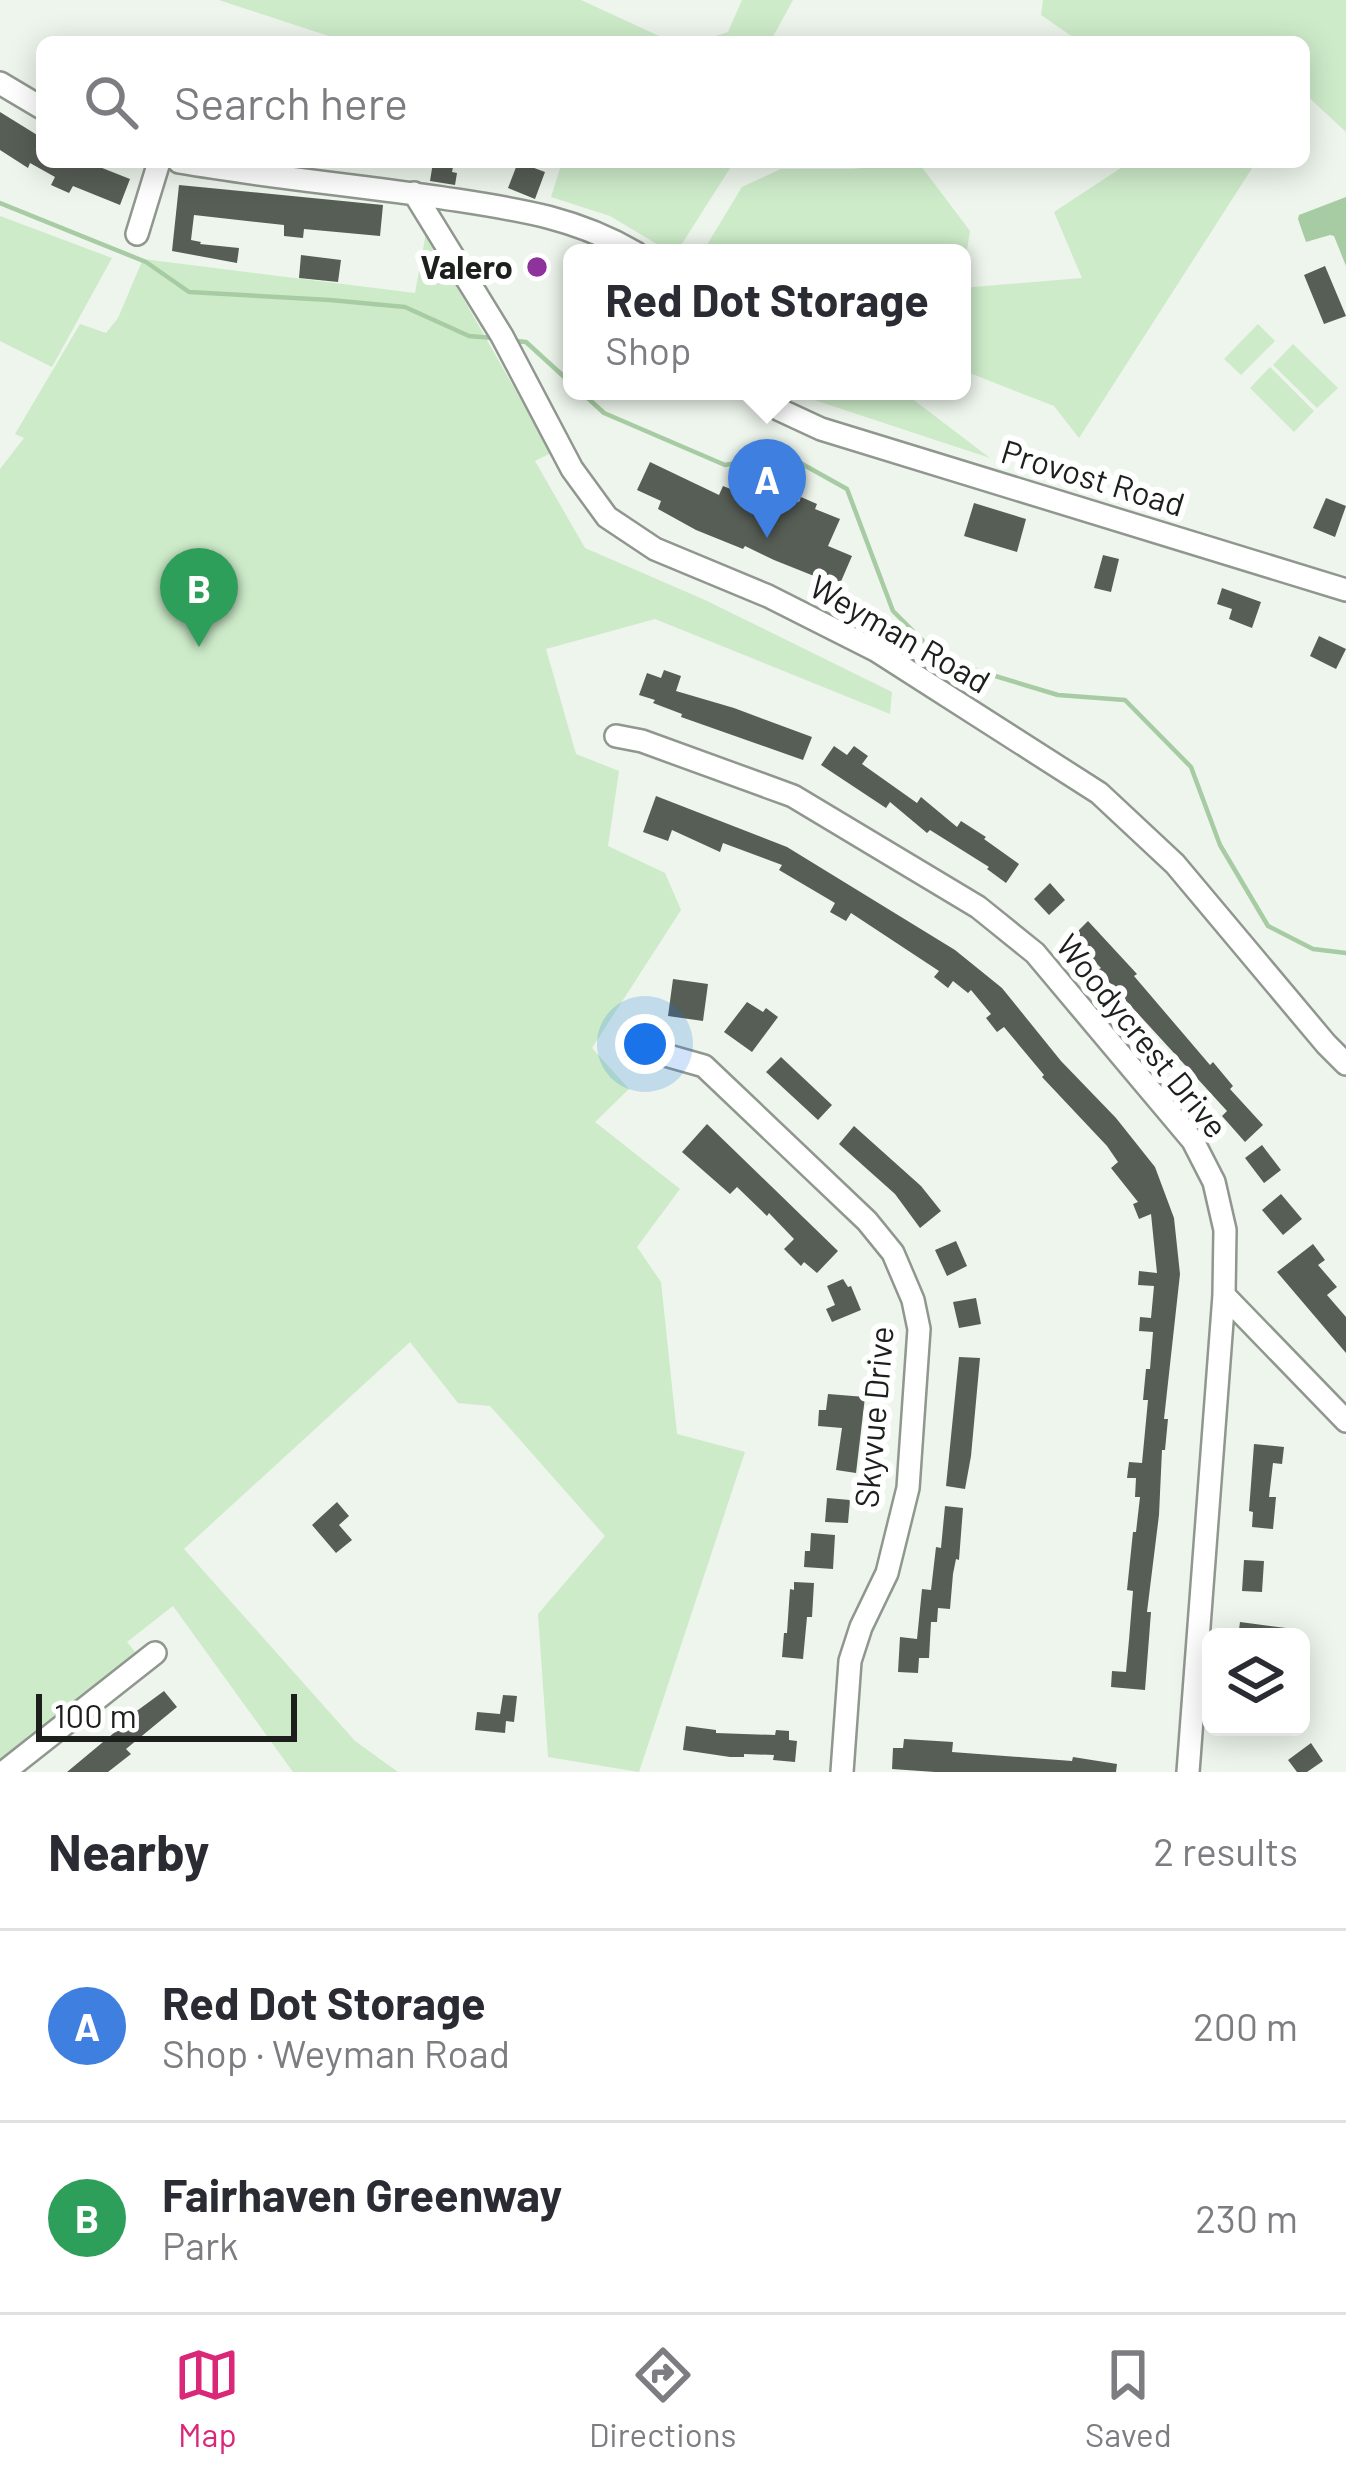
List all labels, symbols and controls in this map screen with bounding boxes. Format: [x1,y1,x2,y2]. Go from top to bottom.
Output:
search box [36,36,1310,168]
icon: search [78,69,144,135]
text: Search here [174,75,408,129]
popup [563,244,971,400]
place label: Valero [420,246,513,286]
marker: Valero [524,254,550,280]
text: Red Dot Storage [605,272,929,326]
text: Shop [605,326,691,373]
street label: Provost Road [997,430,1190,524]
pin: A [728,439,806,538]
pin: B [160,548,238,647]
street label: Weyman Road [803,566,998,701]
street label: Woodycrest Drive [1048,926,1237,1145]
your location [615,1014,675,1074]
street label: Skyvue Drive [845,1324,901,1509]
map controls [1202,1628,1310,1736]
button: layers [1202,1628,1310,1736]
scale bar [36,1688,297,1741]
text: 100 m [54,1695,137,1735]
text: Nearby [48,1820,209,1881]
text: 2 results [1153,1827,1298,1874]
text: Red Dot Storage [162,1975,486,2029]
text: A [74,2002,100,2049]
text: 200 m [1193,2002,1298,2049]
text: Shop · Weyman Road [162,2029,510,2076]
text: Fairhaven Greenway [162,2167,562,2221]
text: B [75,2194,99,2241]
text: 230 m [1195,2194,1298,2241]
text: Park [162,2221,239,2268]
tab: Map [174,2342,240,2454]
tab: Directions [589,2342,736,2454]
tab: Saved [1085,2342,1172,2454]

